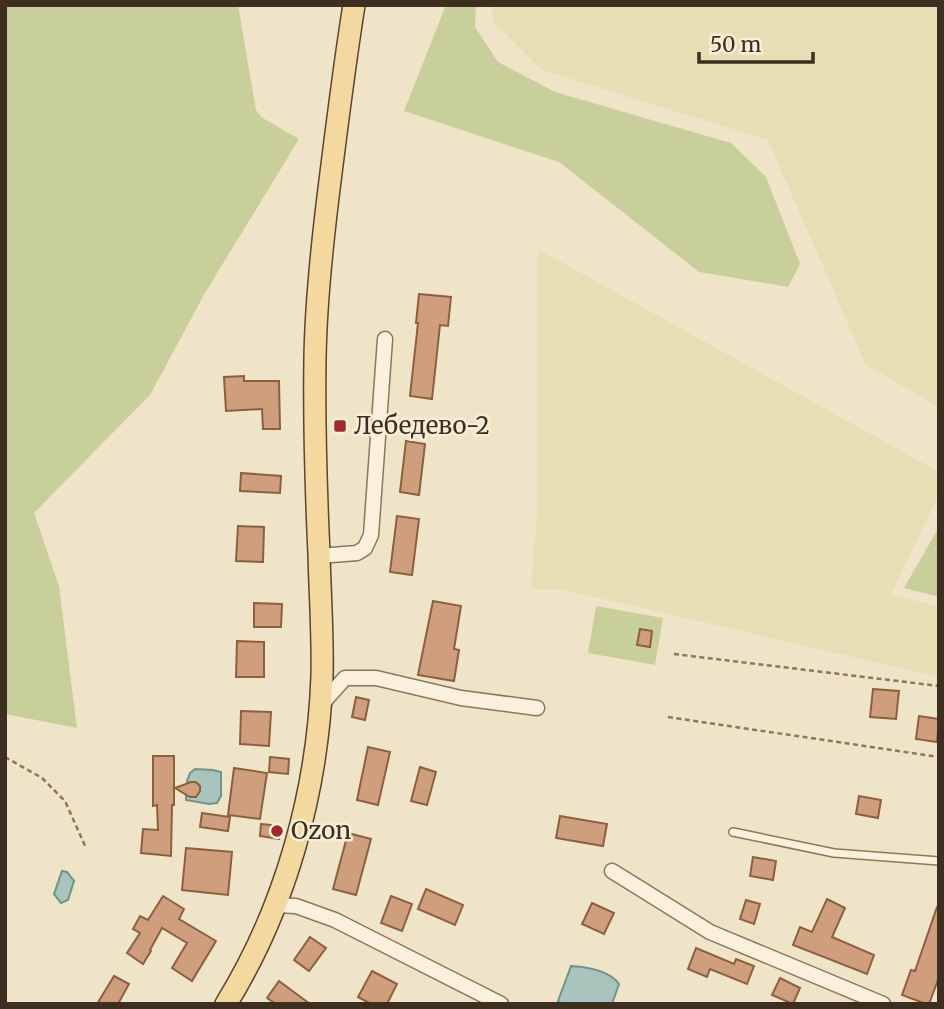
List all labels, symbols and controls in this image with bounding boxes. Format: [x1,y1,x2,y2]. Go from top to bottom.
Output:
scale bar [699,21,813,65]
text: 50 m [710,31,761,58]
place label: Лебедево-2 [354,410,490,441]
marker: Лебедево-2 [332,418,348,434]
place label: Ozon [291,815,351,846]
marker: Ozon [269,823,285,839]

